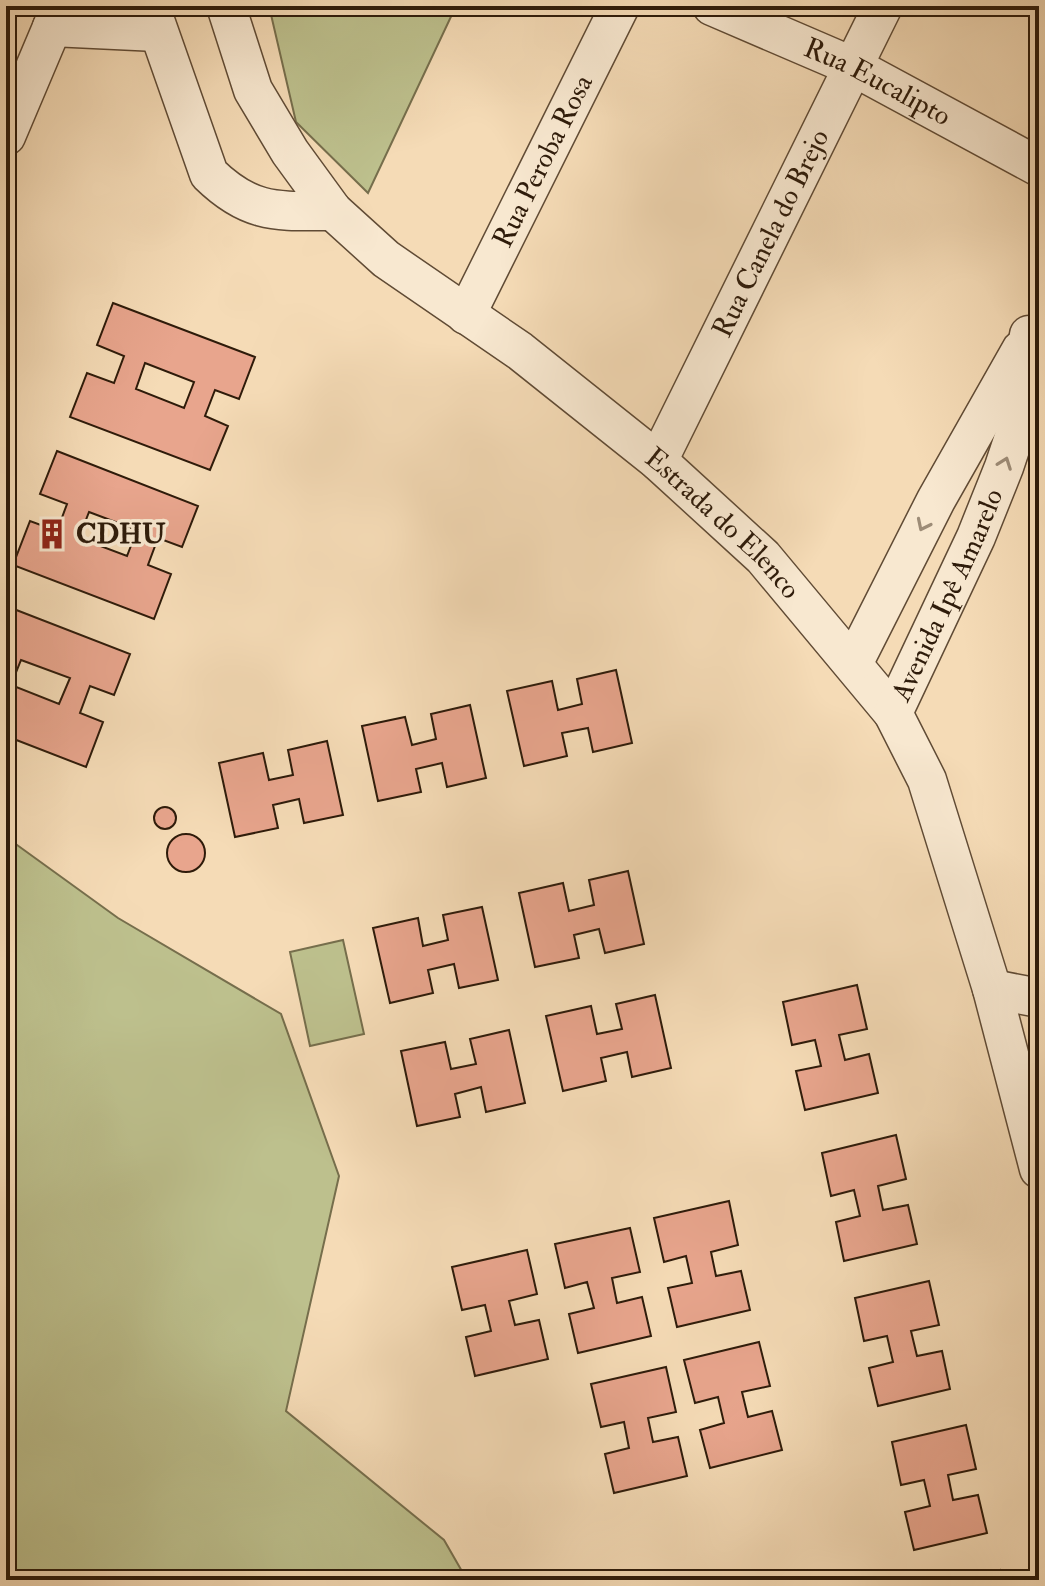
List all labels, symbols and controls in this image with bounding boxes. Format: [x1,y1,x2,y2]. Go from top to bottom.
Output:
street label: Rua Eucalipto [799,30,957,134]
street label: Rua Peroba Rosa [485,69,601,253]
street label: Rua Canela do Brejo [704,123,837,343]
street label: Estrada do Elenco [638,440,808,606]
one-way arrow [995,457,1012,471]
street label: Avenida Ipê Amarelo [883,484,1011,708]
building icon: CDHU [35,517,69,551]
place label: CDHU [76,517,166,552]
one-way arrow [917,517,933,532]

